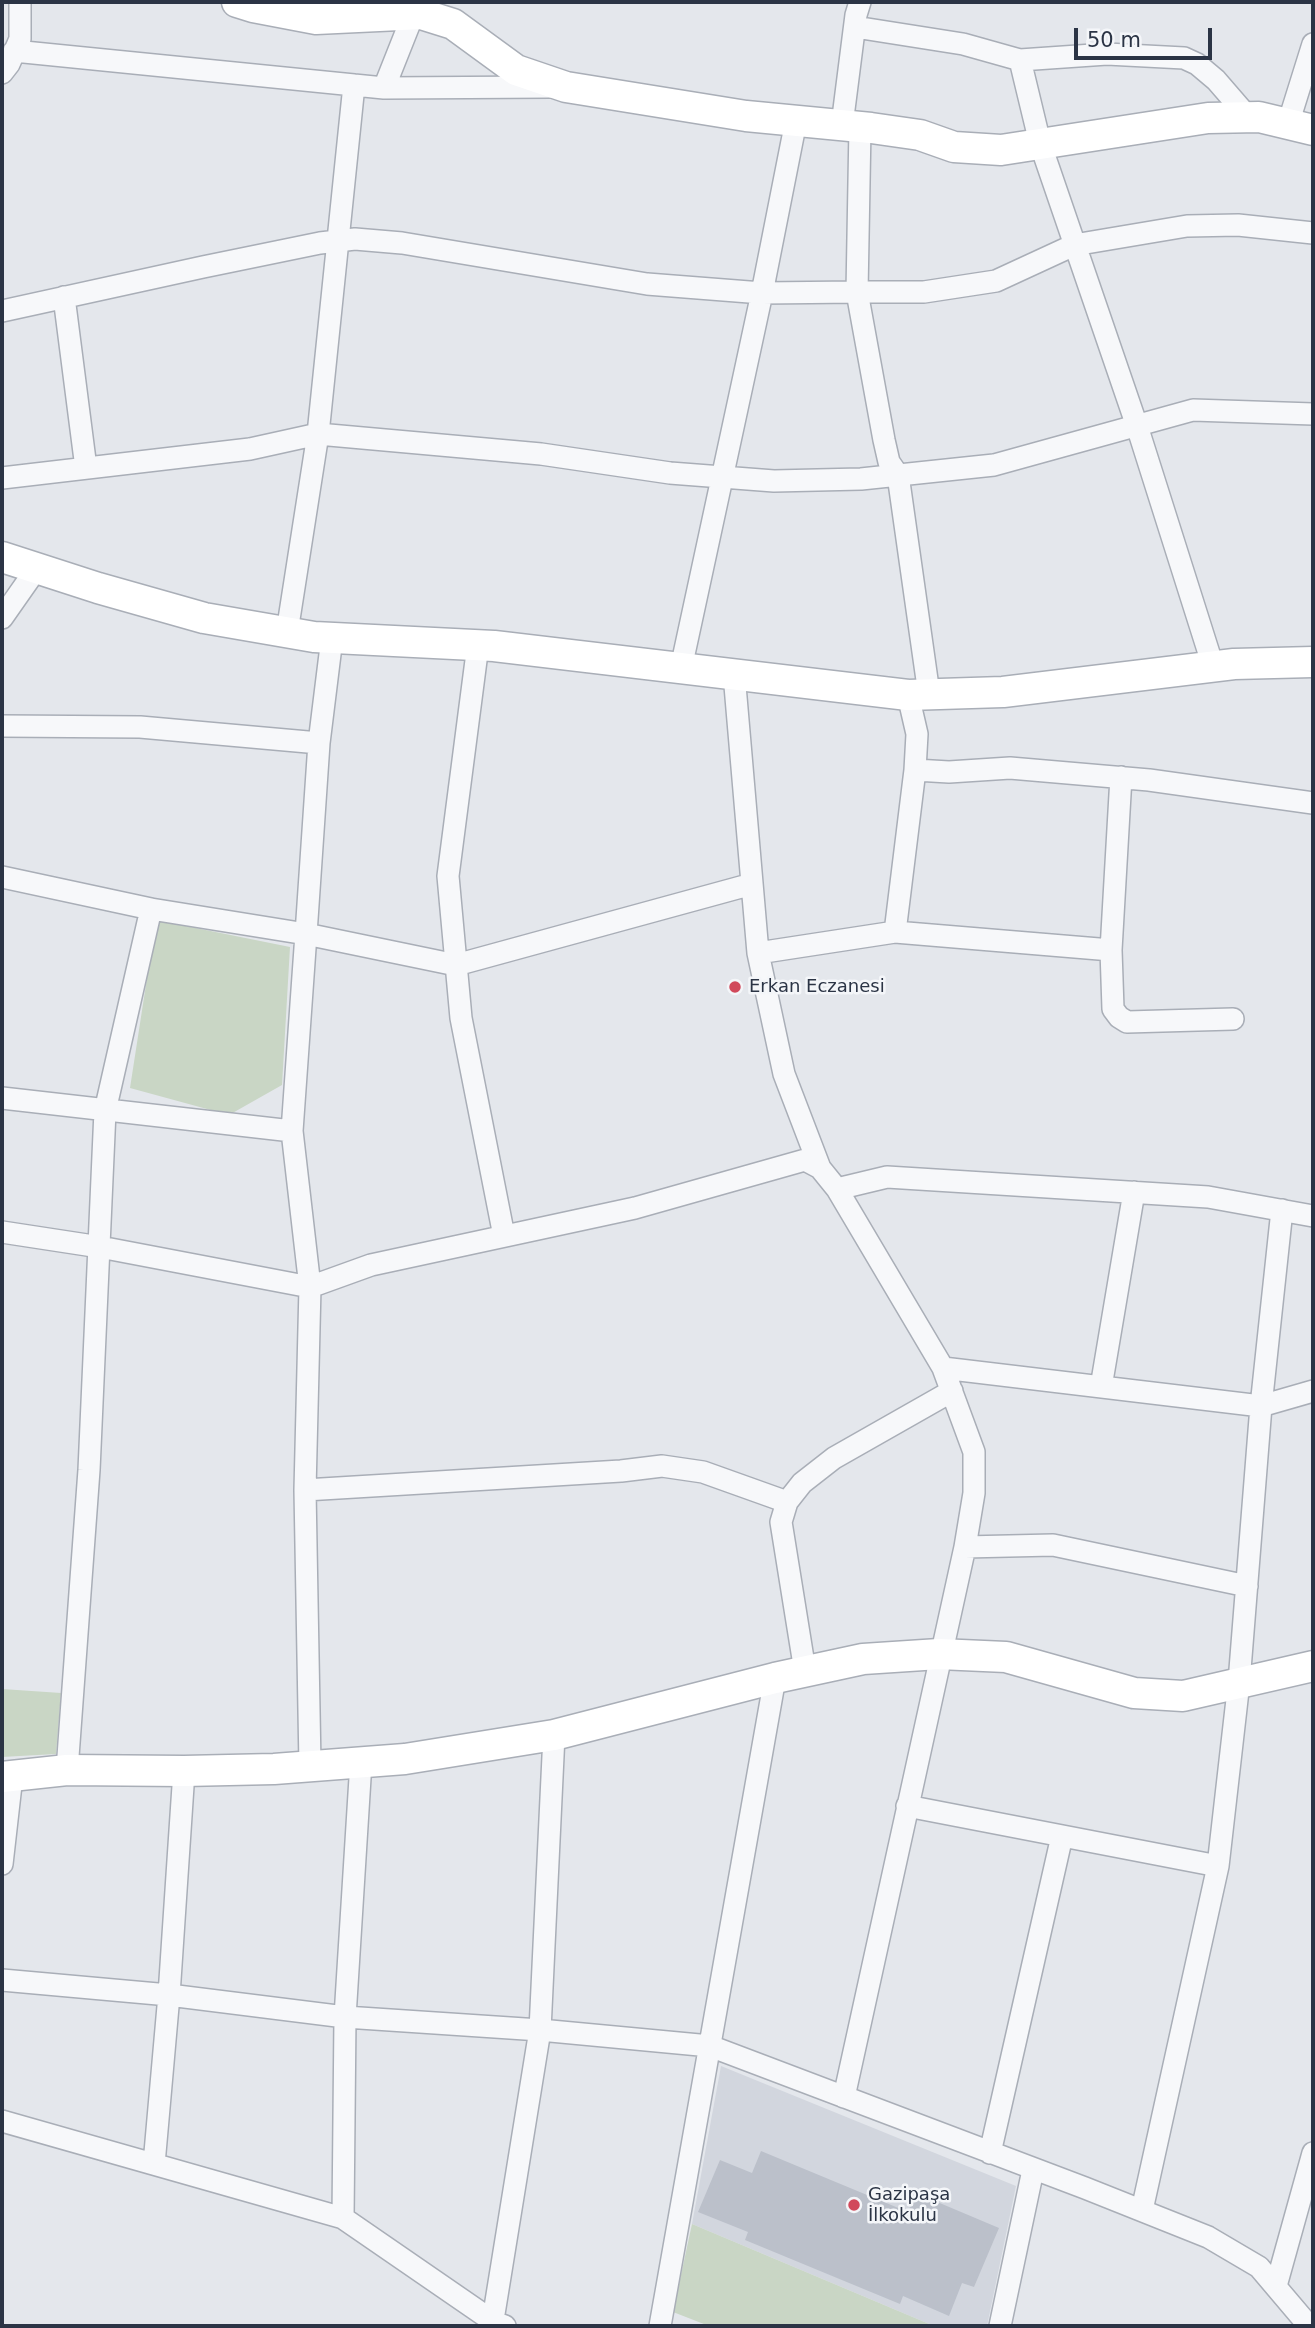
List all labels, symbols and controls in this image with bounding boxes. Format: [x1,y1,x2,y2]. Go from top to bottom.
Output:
scale bar [1077,14,1215,58]
text: 50 m [1087,28,1141,52]
place label: Erkan Eczanesi [749,976,885,998]
marker: Erkan Eczanesi [727,979,743,995]
place label: Gazipaşa İlkokulu [868,2184,950,2226]
marker: Gazipaşa İlkokulu [846,2197,862,2213]

